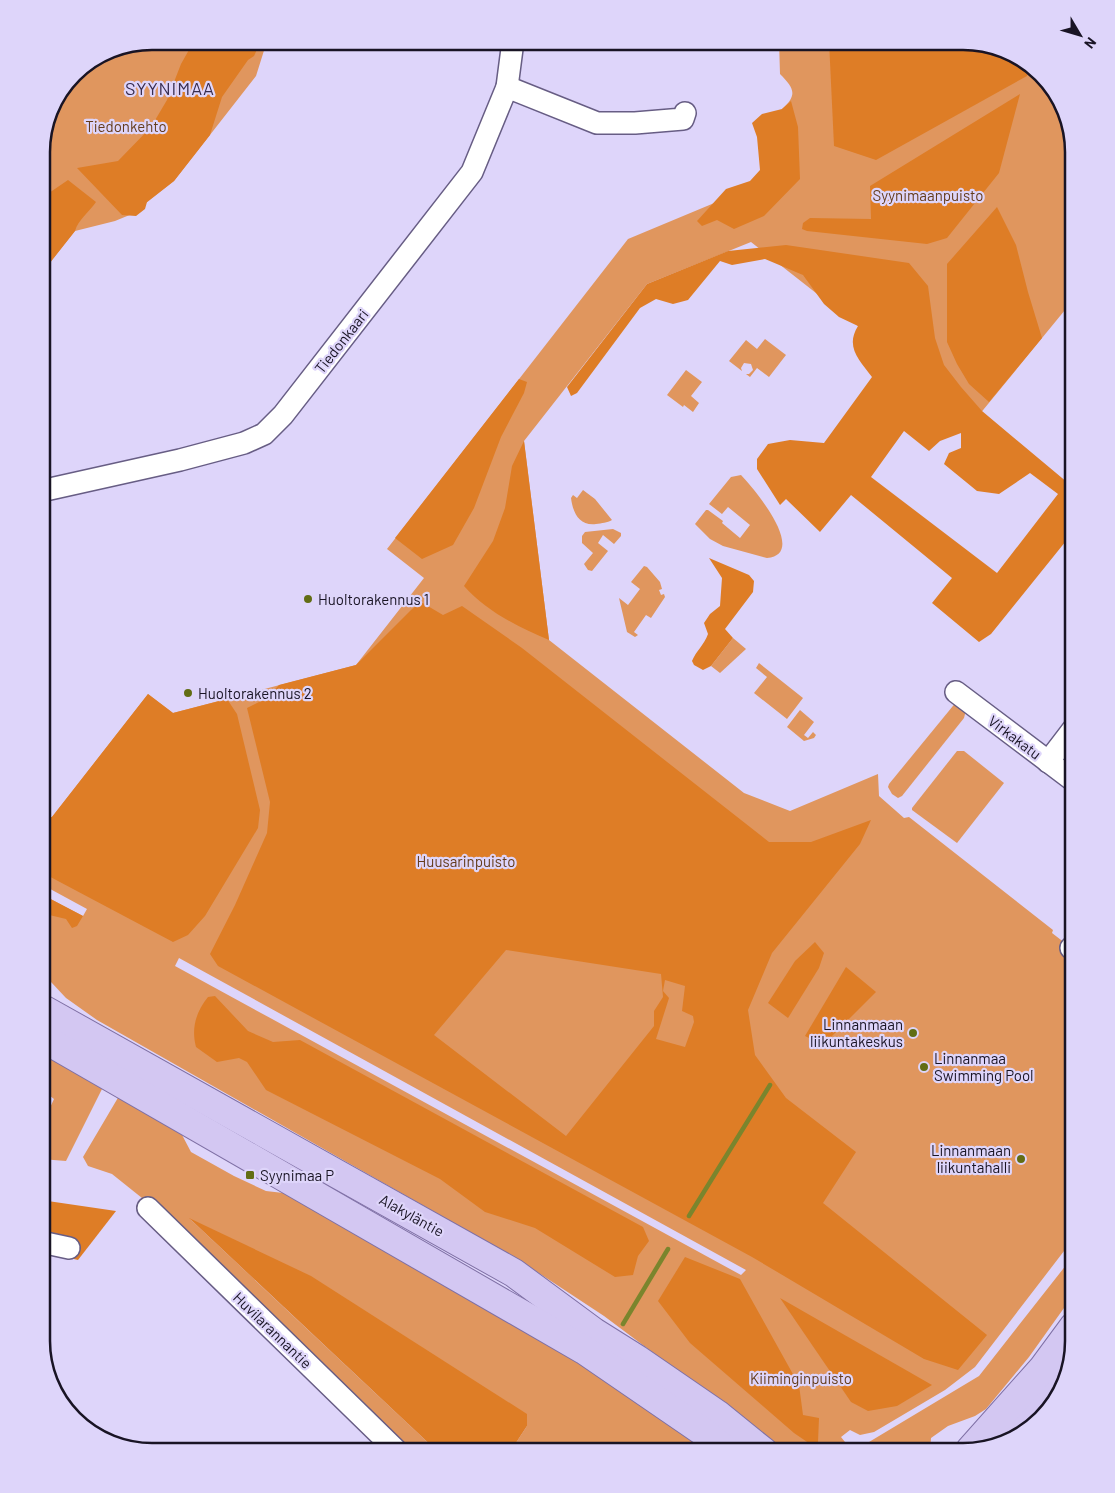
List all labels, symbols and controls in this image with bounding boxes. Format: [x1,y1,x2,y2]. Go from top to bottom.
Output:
north arrow [1055,10,1105,60]
text: N [1081,34,1100,52]
district label: SYYNIMAA [125,77,215,99]
park label: Tiedonkehto [85,117,167,135]
park label: Syynimaanpuisto [872,186,984,204]
street label: Tiedonkaari [310,305,372,377]
place label: Huoltorakennus 1 [318,590,429,608]
marker: Huoltorakennus 1 [302,593,314,605]
place label: Huoltorakennus 2 [198,684,312,702]
marker: Huoltorakennus 2 [182,687,194,699]
street label: Virkakatu [985,711,1045,763]
park label: Huusarinpuisto [417,852,515,870]
place label: Linnanmaan liikuntakeskus [810,1015,903,1050]
marker: Linnanmaan liikuntakeskus [907,1027,919,1039]
place label: Linnanmaa Swimming Pool [934,1049,1034,1084]
marker: Linnanmaa Swimming Pool [918,1061,930,1073]
place label: Linnanmaan liikuntahalli [931,1141,1011,1176]
marker: Linnanmaan liikuntahalli [1015,1153,1027,1165]
place label: Syynimaa P [260,1166,334,1184]
marker: Syynimaa P [244,1169,256,1181]
street label: Alakyläntie [377,1190,447,1240]
street label: Huvilarannantie [230,1288,316,1372]
park label: Kiiminginpuisto [750,1369,852,1387]

